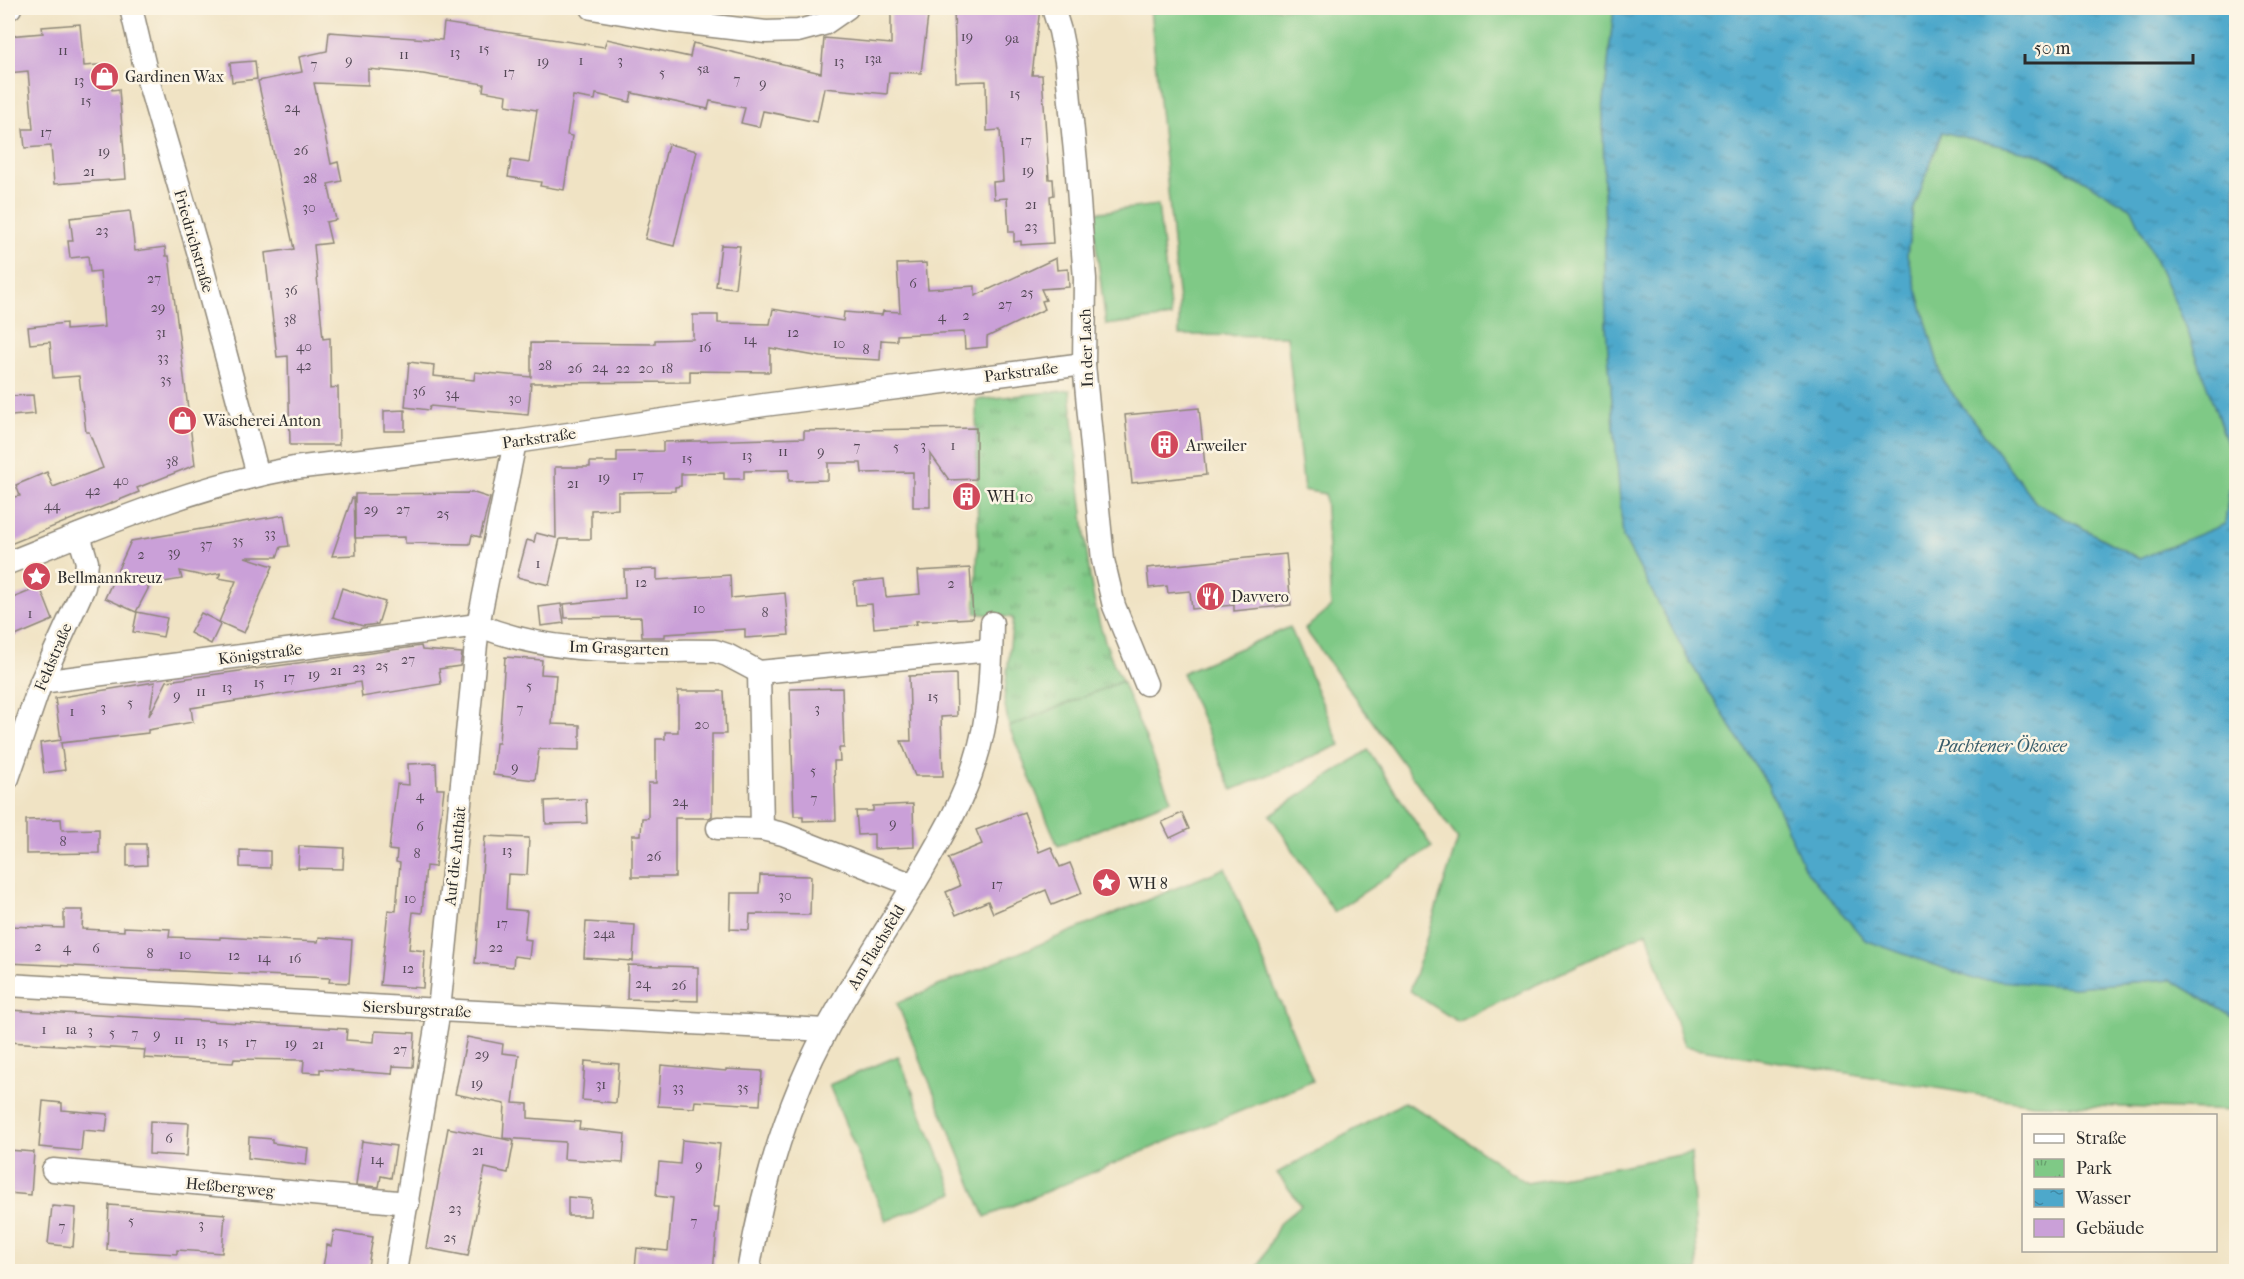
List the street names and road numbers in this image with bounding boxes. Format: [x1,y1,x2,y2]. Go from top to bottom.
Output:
street label: Friedrichstraße [170,187,218,295]
street label: In der Lach [1075,308,1097,388]
street label: Parkstraße [983,358,1059,386]
street label: Parkstraße [501,423,577,453]
street label: Feldstraße [30,620,76,694]
street label: Im Grasgarten [569,637,670,659]
street label: Königstraße [217,639,303,669]
street label: Auf die Anthät [440,805,470,908]
street label: Am Flachsfeld [843,901,909,994]
street label: Siersburgstraße [362,997,472,1021]
street label: Heßbergweg [185,1174,276,1200]

